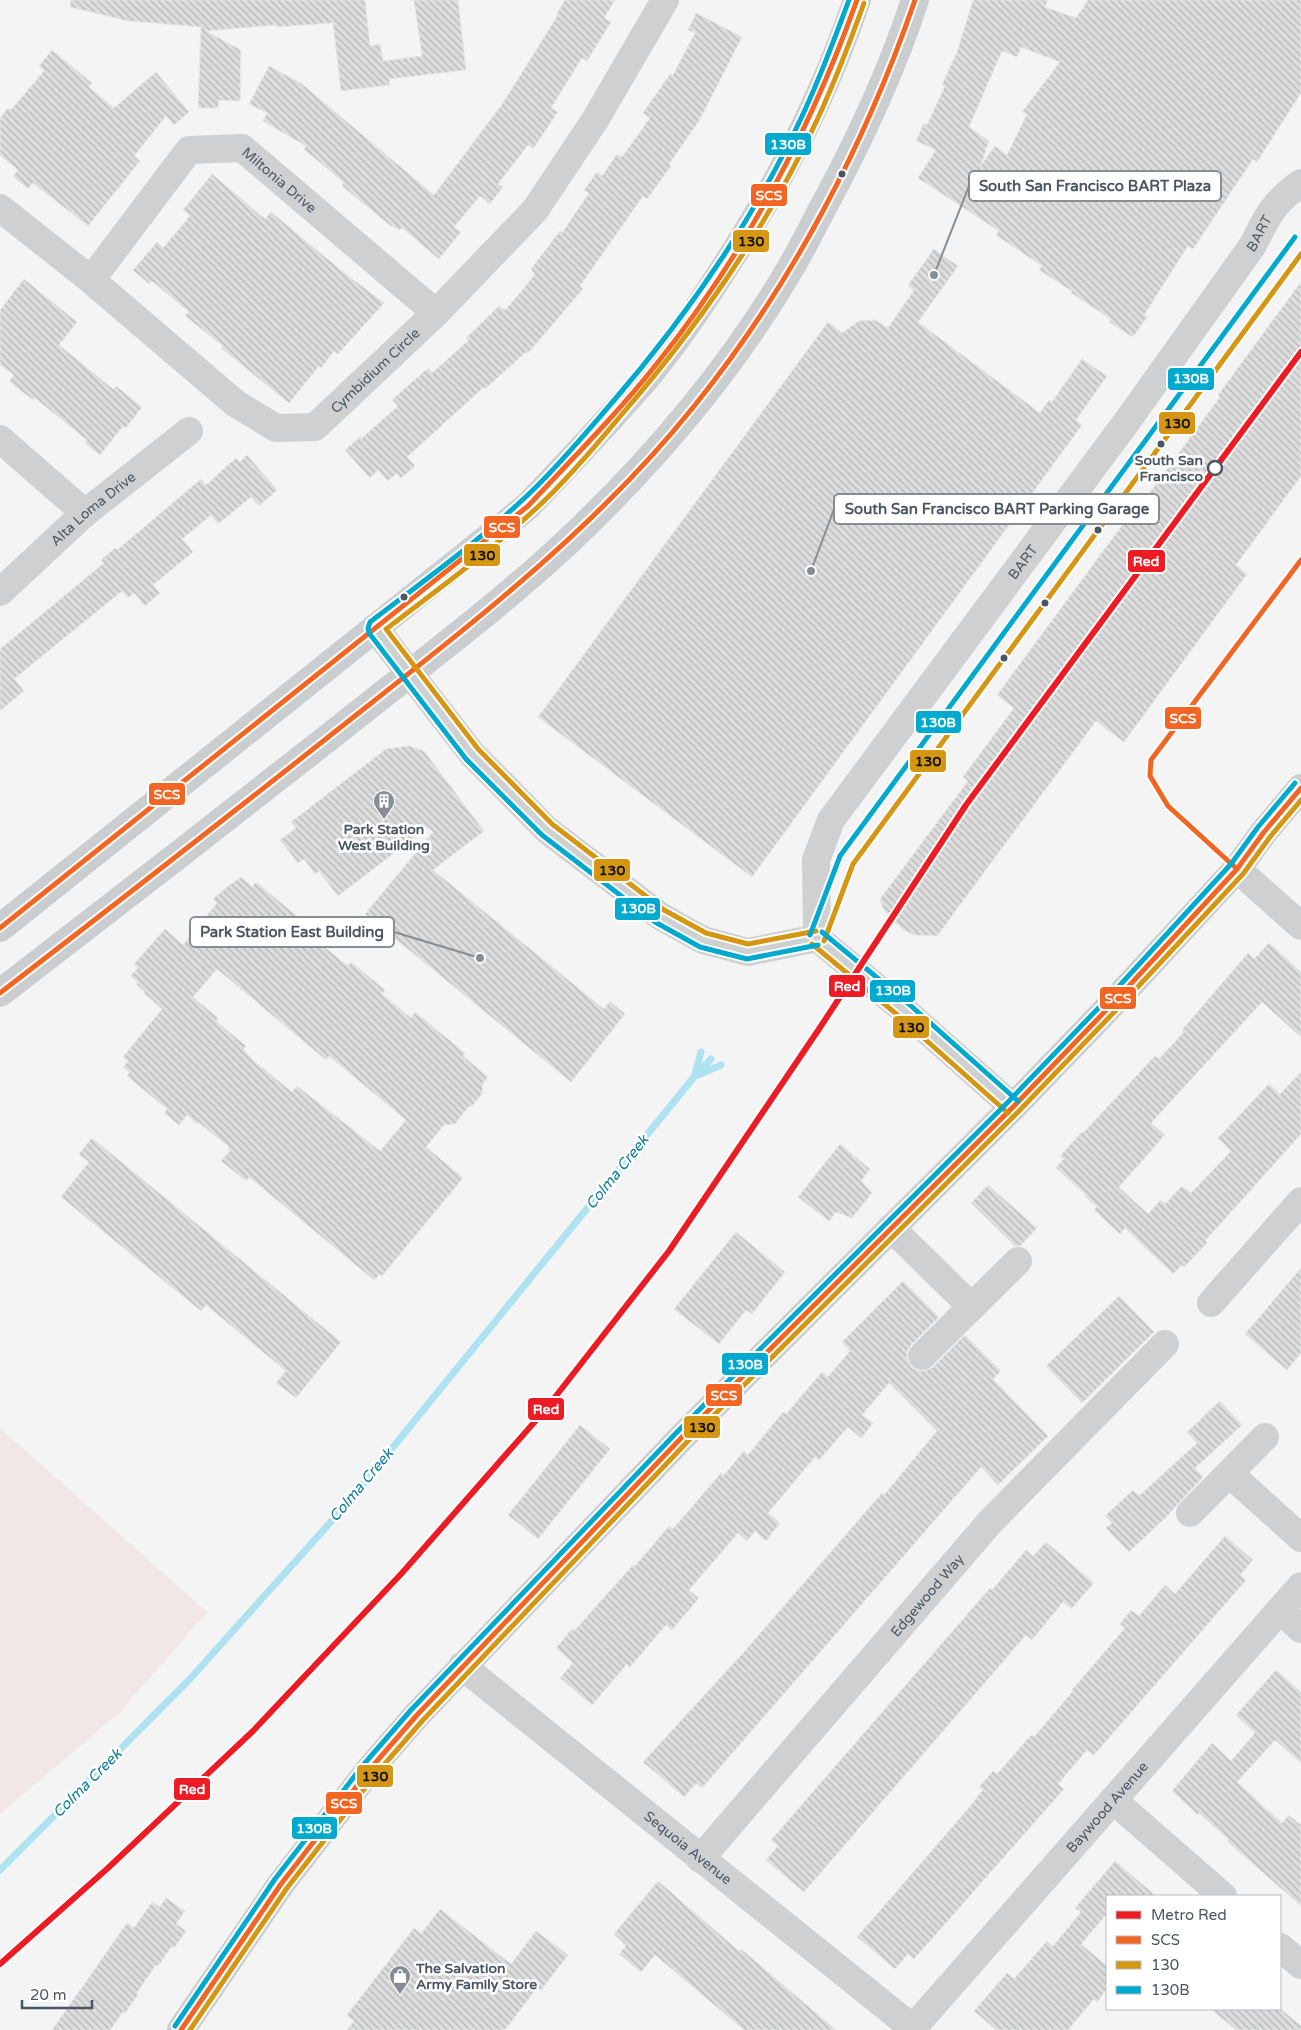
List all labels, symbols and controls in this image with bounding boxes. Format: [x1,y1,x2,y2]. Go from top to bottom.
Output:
line badge: 130B [764,132,812,156]
text: 130B [770,136,806,153]
street label: Miltonia Drive [239,143,320,216]
unlabelled marker [837,169,847,179]
callout: South San Francisco BART Plaza [969,171,1221,201]
text: South San Francisco BART Plaza [979,177,1211,195]
line badge: SCS [750,183,788,207]
text: SCS [756,187,783,204]
street label: BART [1243,211,1276,255]
line badge: 130 [732,229,770,253]
text: 130 [738,233,764,250]
street label: Cymbidium Circle [327,324,423,417]
line badge: 130B [1167,367,1215,391]
text: 130B [1173,370,1209,387]
line badge: 130 [1158,411,1196,435]
text: 130 [1164,415,1190,432]
unlabelled marker [1156,439,1166,449]
place label: South San Francisco [1135,452,1203,485]
marker: South San Francisco [1207,460,1223,476]
street label: Alta Loma Drive [47,468,139,549]
callout: South San Francisco BART Parking Garage [834,494,1159,524]
text: South San Francisco BART Parking Garage [845,500,1150,519]
line badge: SCS [483,515,521,539]
text: SCS [489,519,516,536]
unlabelled marker [1093,525,1103,535]
street label: BART [1004,541,1041,583]
line badge: 130 [463,543,501,567]
text: 130 [469,547,495,564]
line badge: Red [1127,549,1166,573]
text: Red [1133,553,1160,570]
unlabelled marker [399,592,409,602]
unlabelled marker [1040,598,1050,608]
unlabelled marker [999,653,1009,663]
line badge: SCS [1164,706,1202,730]
line badge: 130B [915,710,962,734]
text: SCS [1170,710,1197,727]
text: 130B [920,714,956,731]
line badge: 130 [909,749,947,773]
text: 130 [915,753,941,770]
line badge: SCS [148,782,186,806]
text: SCS [154,786,181,803]
building icon: Park Station West Building [372,789,396,820]
place label: Park Station West Building [338,821,430,854]
line badge: 130 [593,858,631,882]
text: 130 [599,862,625,879]
line badge: 130B [614,897,661,921]
text: 130B [620,900,656,917]
callout: Park Station East Building [190,917,394,947]
text: Park Station East Building [200,923,384,942]
line badge: Red [828,974,866,998]
text: Red [834,978,861,995]
line badge: 130B [869,979,916,1003]
text: 130B [875,982,911,999]
line badge: SCS [1099,986,1137,1010]
text: SCS [1105,990,1132,1007]
line badge: 130 [892,1015,930,1039]
text: 130 [898,1019,924,1036]
water label: Colma Creek [582,1130,654,1213]
line badge: 130B [721,1352,769,1376]
text: 130B [727,1356,763,1373]
line badge: SCS [705,1383,743,1407]
text: SCS [711,1387,738,1404]
line badge: Red [527,1397,565,1421]
text: Red [533,1401,560,1418]
line badge: 130 [683,1415,721,1439]
text: 130 [689,1419,715,1436]
water label: Colma Creek [325,1443,398,1525]
street label: Edgewood Way [887,1550,968,1640]
water label: Colma Creek [49,1743,127,1821]
street label: Baywood Avenue [1062,1758,1152,1856]
line badge: 130 [356,1764,394,1788]
text: 130 [362,1768,388,1785]
line badge: Red [173,1777,211,1801]
text: Red [179,1781,206,1798]
line badge: SCS [325,1791,363,1815]
text: SCS [331,1795,358,1812]
street label: Sequoia Avenue [641,1807,735,1888]
line badge: 130B [291,1816,338,1840]
text: 130B [296,1820,332,1837]
legend [1106,1895,1281,2010]
text: Metro Red [1151,1906,1227,1924]
text: SCS [1151,1931,1180,1949]
text: 130 [1151,1956,1179,1974]
place label: The Salvation Army Family Store [415,1960,537,1993]
shop icon: The Salvation Army Family Store [388,1964,412,1995]
scale bar [22,1978,92,2010]
text: 130B [1151,1981,1190,1999]
text: 20 m [30,1986,67,2004]

